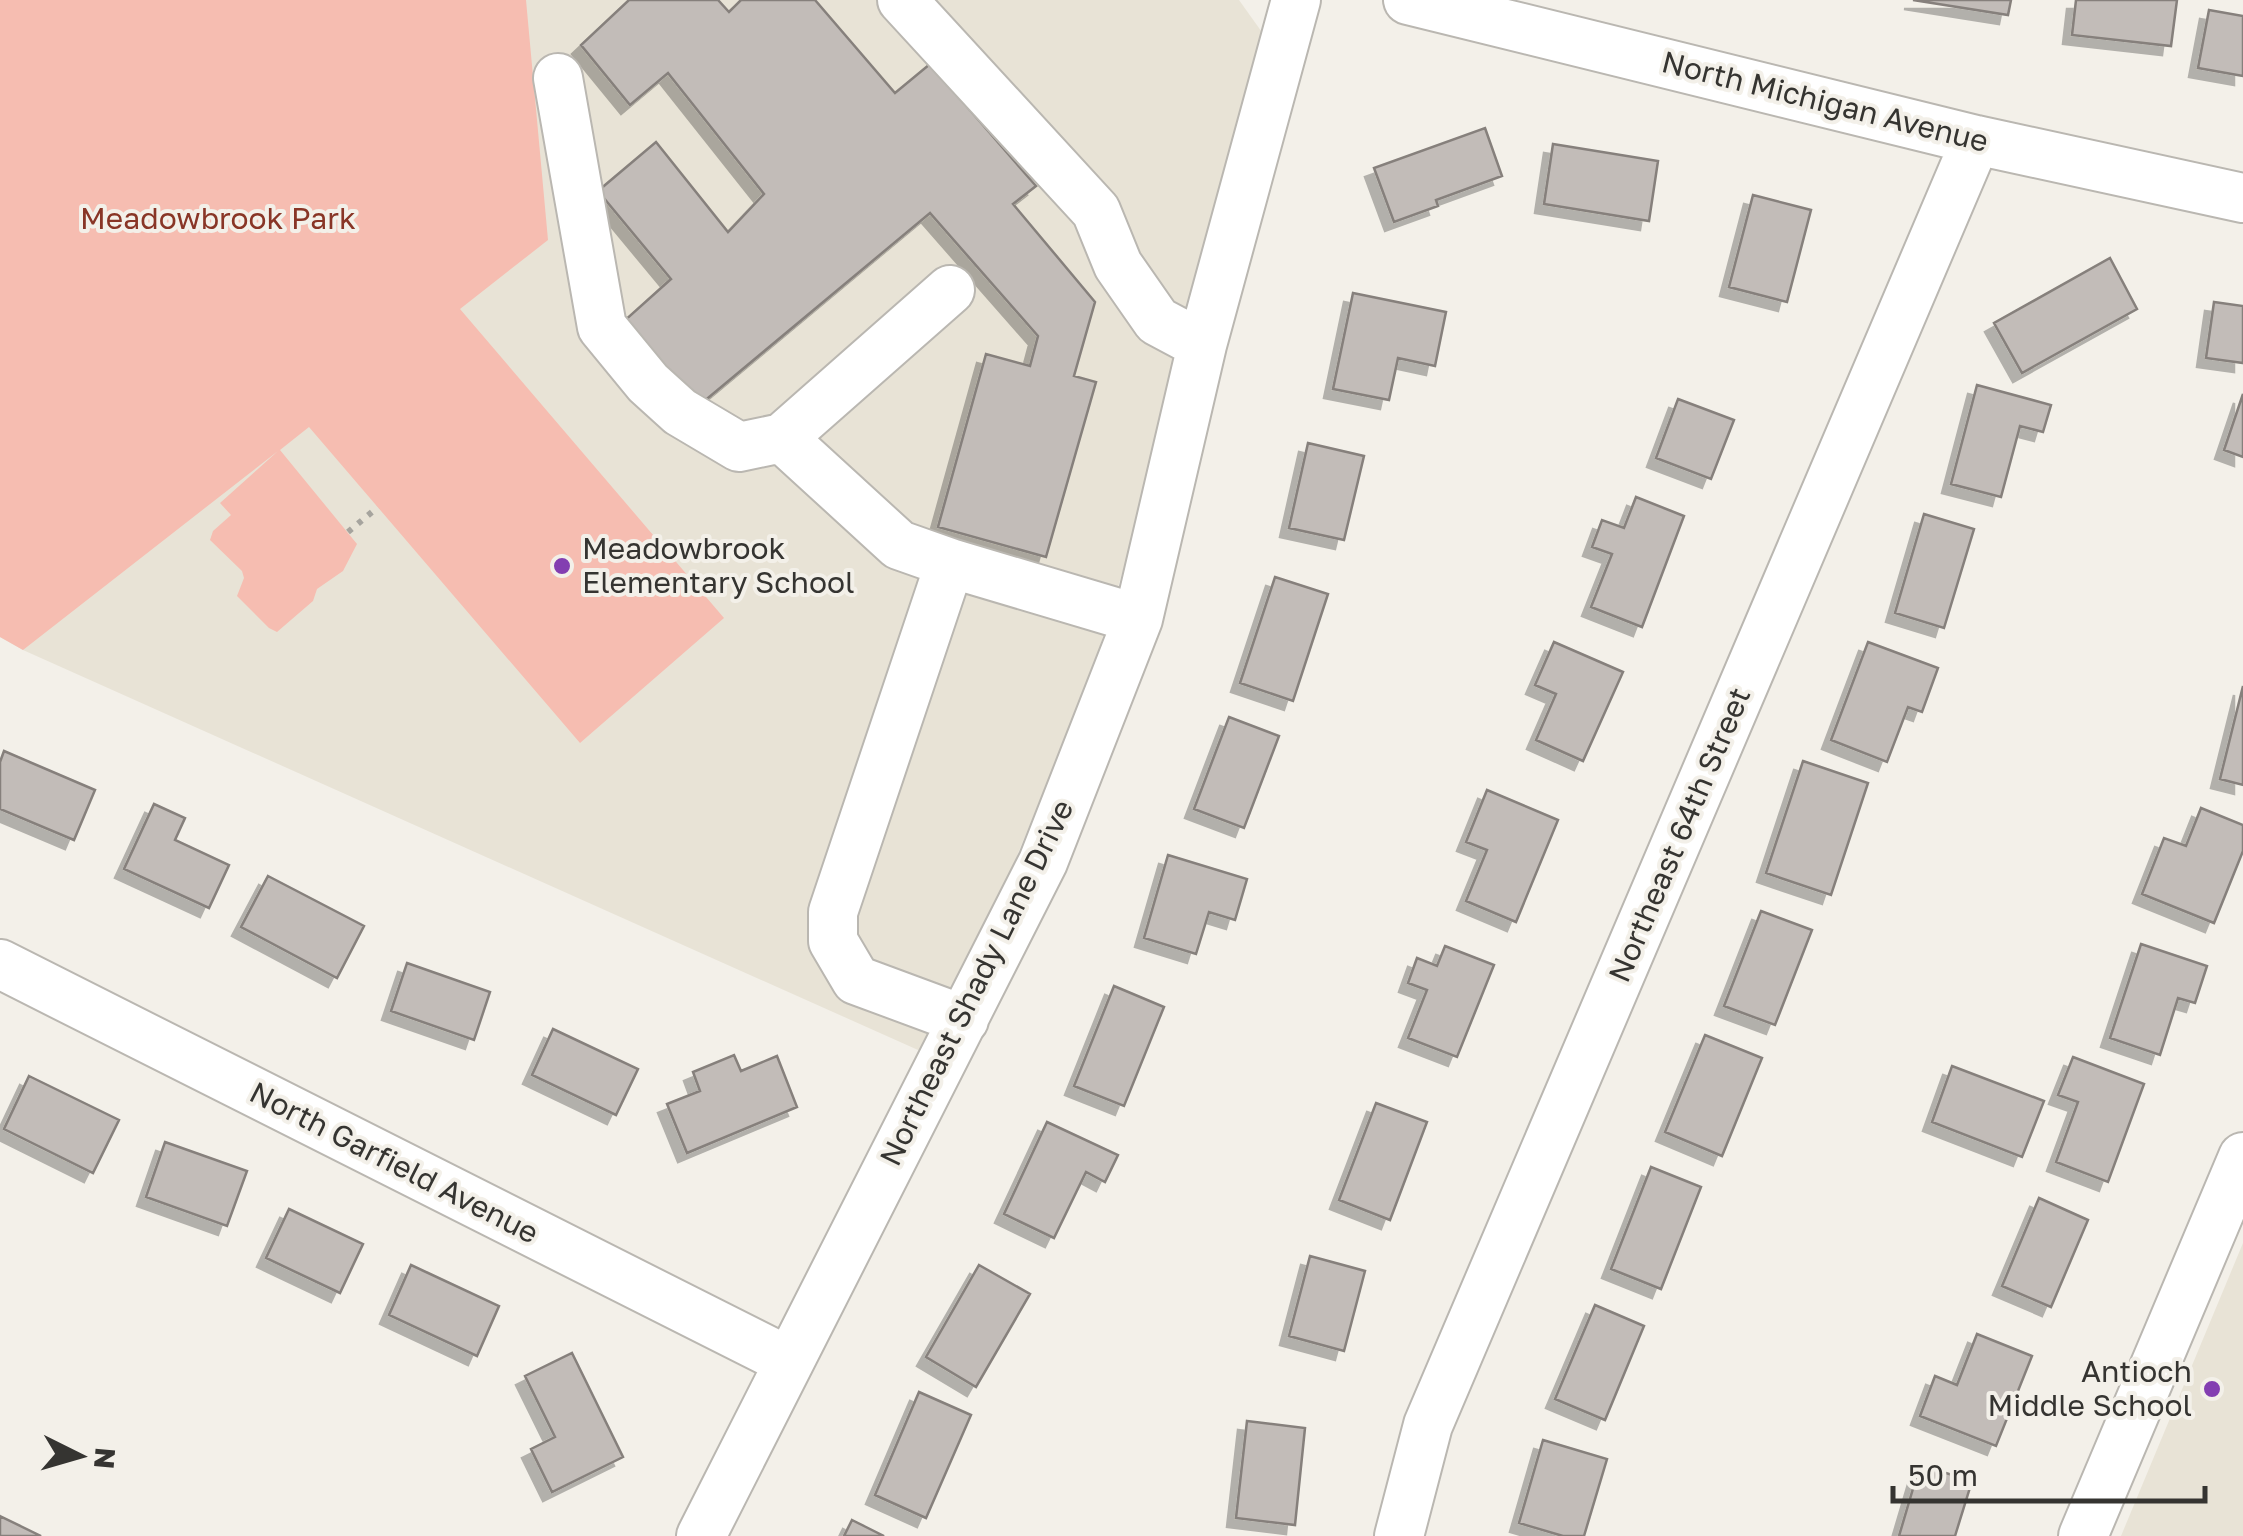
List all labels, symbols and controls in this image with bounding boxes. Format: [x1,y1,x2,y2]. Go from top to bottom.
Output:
street label: North Michigan Avenue [1658,43,1992,159]
park label: Meadowbrook Park [80,200,356,236]
place label: Meadowbrook Elementary School [582,530,855,600]
marker: Meadowbrook Elementary School [551,555,573,577]
street label: Northeast 64th Street [1601,682,1757,987]
street label: Northeast Shady Lane Drive [872,794,1081,1171]
street label: North Garfield Avenue [244,1074,545,1251]
place label: Antioch Middle School [1987,1353,2192,1423]
marker: Antioch Middle School [2201,1378,2223,1400]
north arrow [30,1406,130,1506]
scale bar [1893,1441,2206,1503]
text: N [88,1446,123,1470]
text: 50 m [1908,1457,1978,1493]

